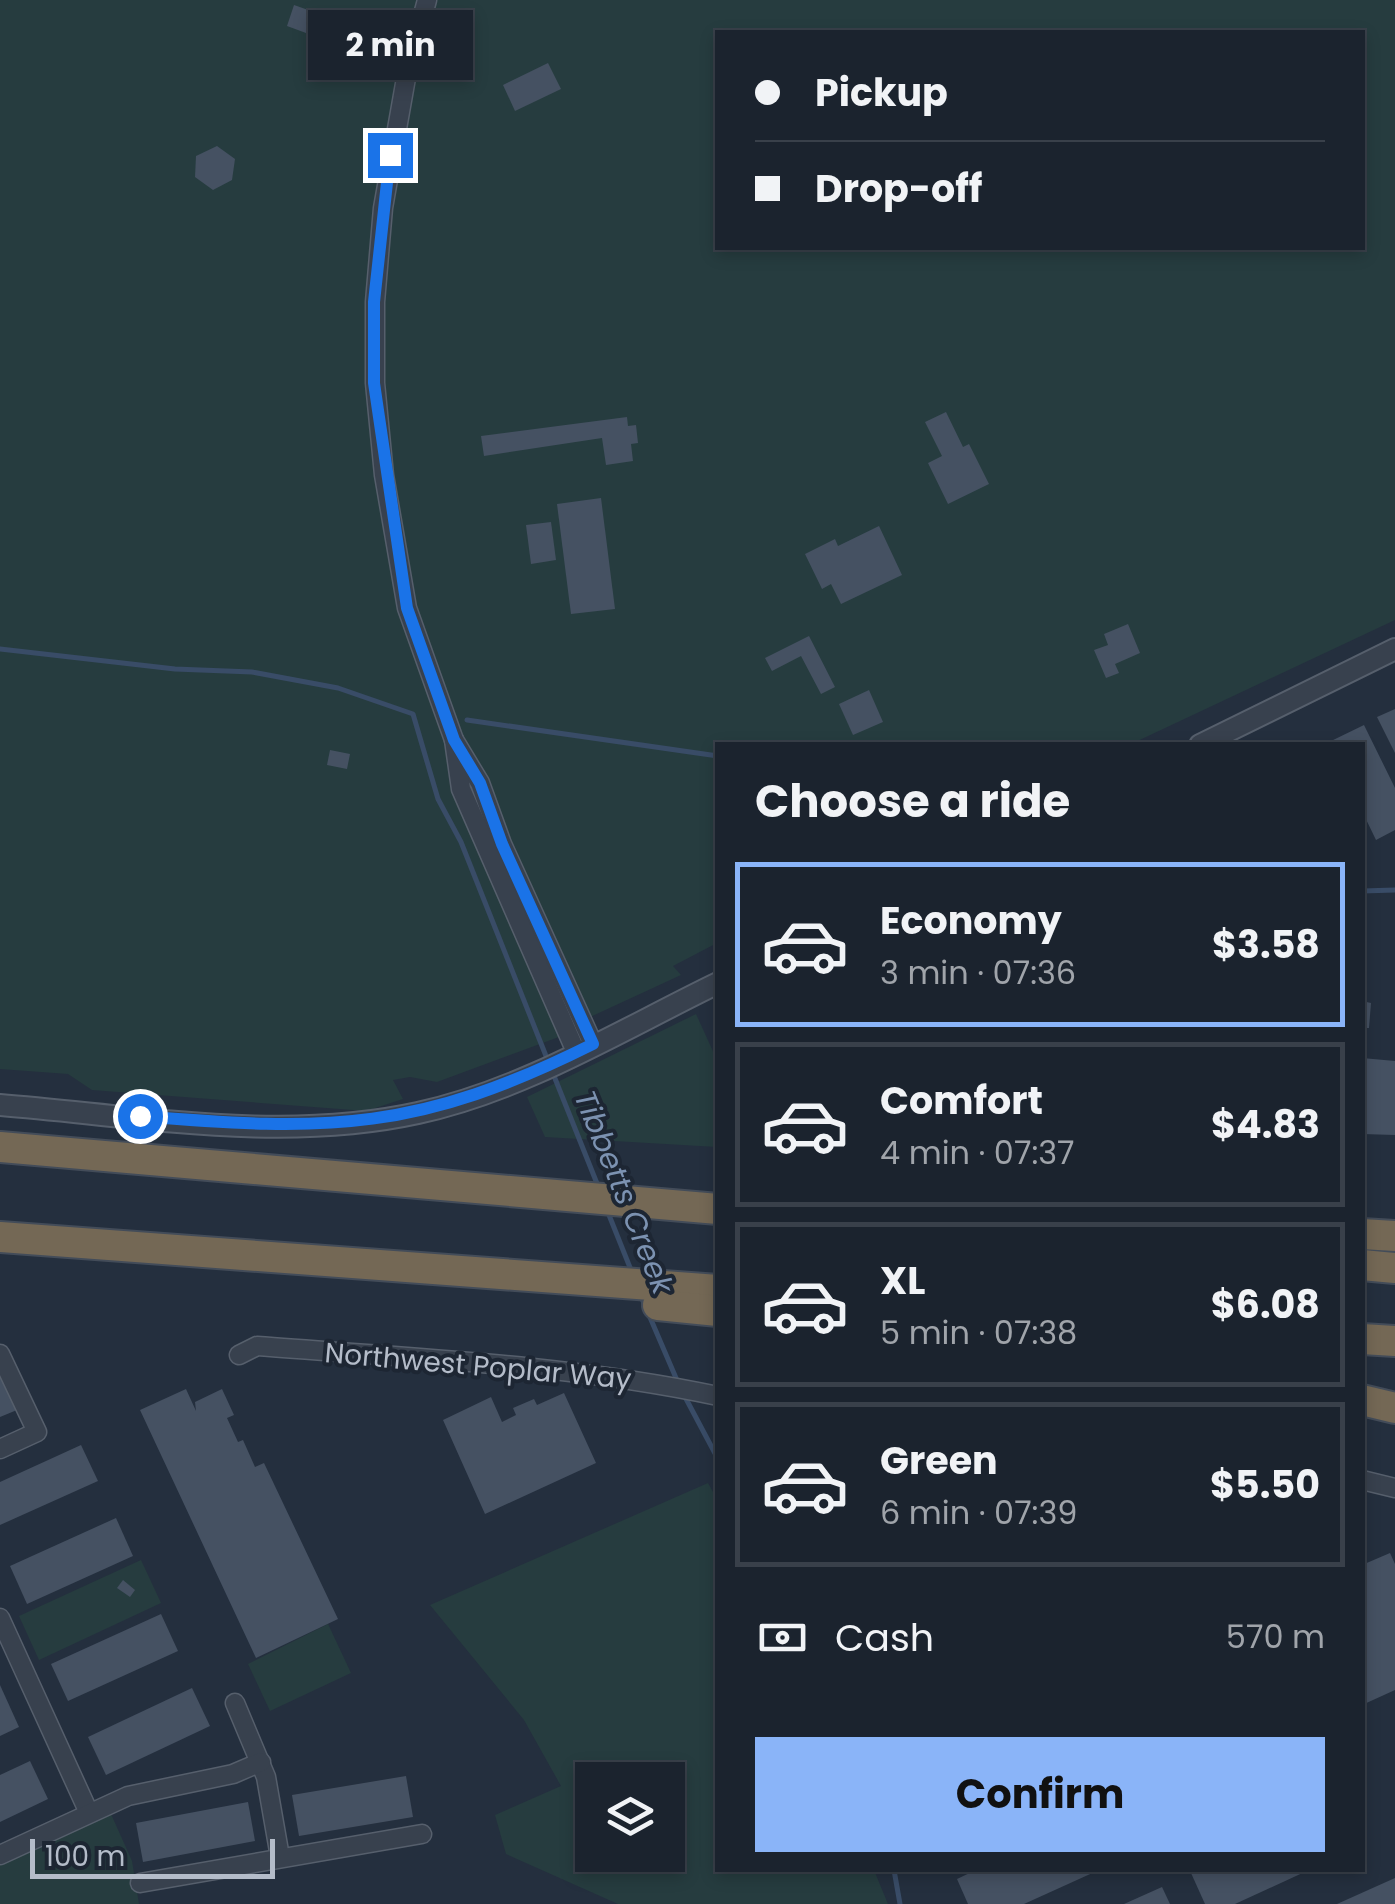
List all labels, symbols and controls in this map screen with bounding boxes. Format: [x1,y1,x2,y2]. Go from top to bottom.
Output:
callout: 2 min [308,10,472,80]
text: 2 min [346,22,435,67]
text: Pickup [815,66,948,119]
route end [368,133,413,178]
text: Drop-off [815,162,983,215]
text: Choose a ride [755,770,1070,833]
text: Economy [880,894,1062,947]
icon: car [760,900,850,990]
text: $3.58 [1212,918,1320,971]
text: 3 min · 07:36 [880,950,1076,995]
text: Comfort [880,1074,1043,1127]
icon: car [760,1080,850,1170]
water label: Tibbetts Creek [564,1084,685,1302]
route start [118,1094,163,1139]
text: $4.83 [1211,1098,1320,1151]
text: 4 min · 07:37 [880,1130,1075,1175]
text: XL [880,1254,925,1307]
icon: car [760,1260,850,1350]
text: $6.08 [1211,1278,1320,1331]
text: 5 min · 07:38 [880,1310,1077,1355]
street label: Northwest Poplar Way [323,1333,633,1399]
text: Green [880,1434,998,1487]
icon: car [760,1440,850,1530]
text: $5.50 [1210,1458,1320,1511]
text: 6 min · 07:39 [880,1490,1077,1535]
icon: cash [755,1610,810,1665]
text: Cash [835,1611,934,1664]
text: 570 m [1226,1614,1325,1659]
button: Confirm [755,1737,1325,1852]
map controls [575,1762,685,1872]
button: layers [575,1762,685,1872]
scale bar [30,1834,275,1878]
text: 100 m [45,1837,125,1876]

